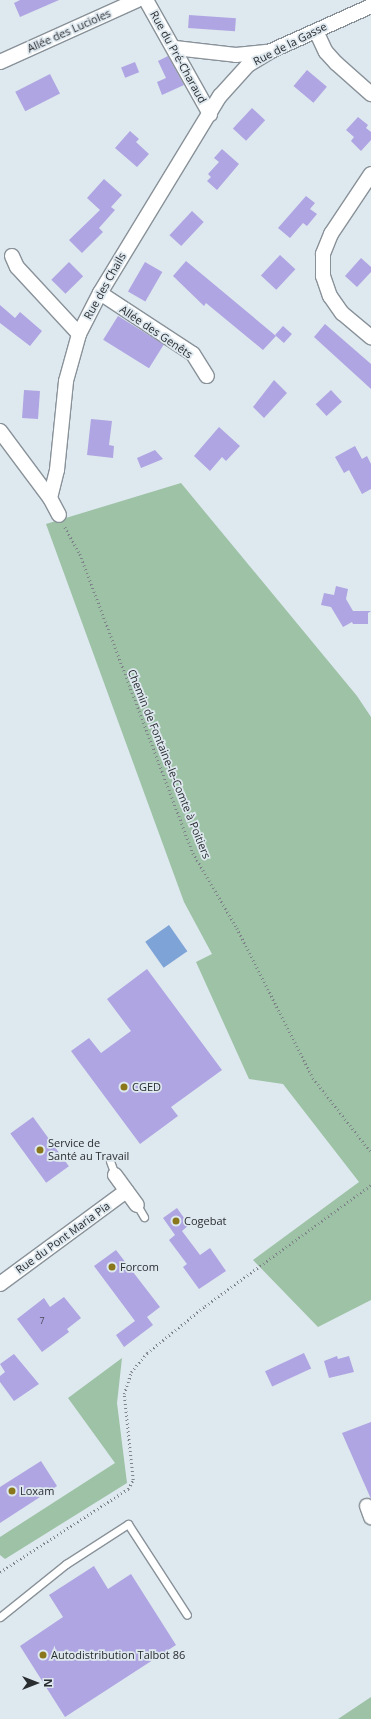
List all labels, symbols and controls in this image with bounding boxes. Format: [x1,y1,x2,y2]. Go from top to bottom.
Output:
street label: Allée des Lucioles [25,7,113,55]
street label: Rue du Pré-Charaud [147,8,209,106]
street label: Rue de la Gasse [251,20,329,68]
street label: Rue des Chails [81,250,129,322]
street label: Allée des Genêts [117,303,195,361]
street label: Chemin de Fontaine-le-Comte à Poitiers [125,667,213,861]
place label: CGED [132,1080,161,1094]
marker: CGED [119,1082,129,1092]
place label: Service de Santé au Travail [48,1137,129,1163]
marker: Service de Santé au Travail [35,1145,45,1155]
street label: Rue du Pont Maria Pia [13,1199,113,1277]
place label: Cogebat [184,1214,226,1228]
marker: Cogebat [171,1216,181,1226]
place label: Forcom [120,1260,159,1274]
marker: Forcom [107,1262,117,1272]
house number: 7 [39,1316,45,1326]
place label: Loxam [20,1484,54,1498]
marker: Loxam [7,1486,17,1496]
place label: Autodistribution Talbot 86 [51,1648,185,1662]
marker: Autodistribution Talbot 86 [38,1650,48,1660]
north arrow [16,1663,56,1703]
text: N [41,1679,56,1687]

